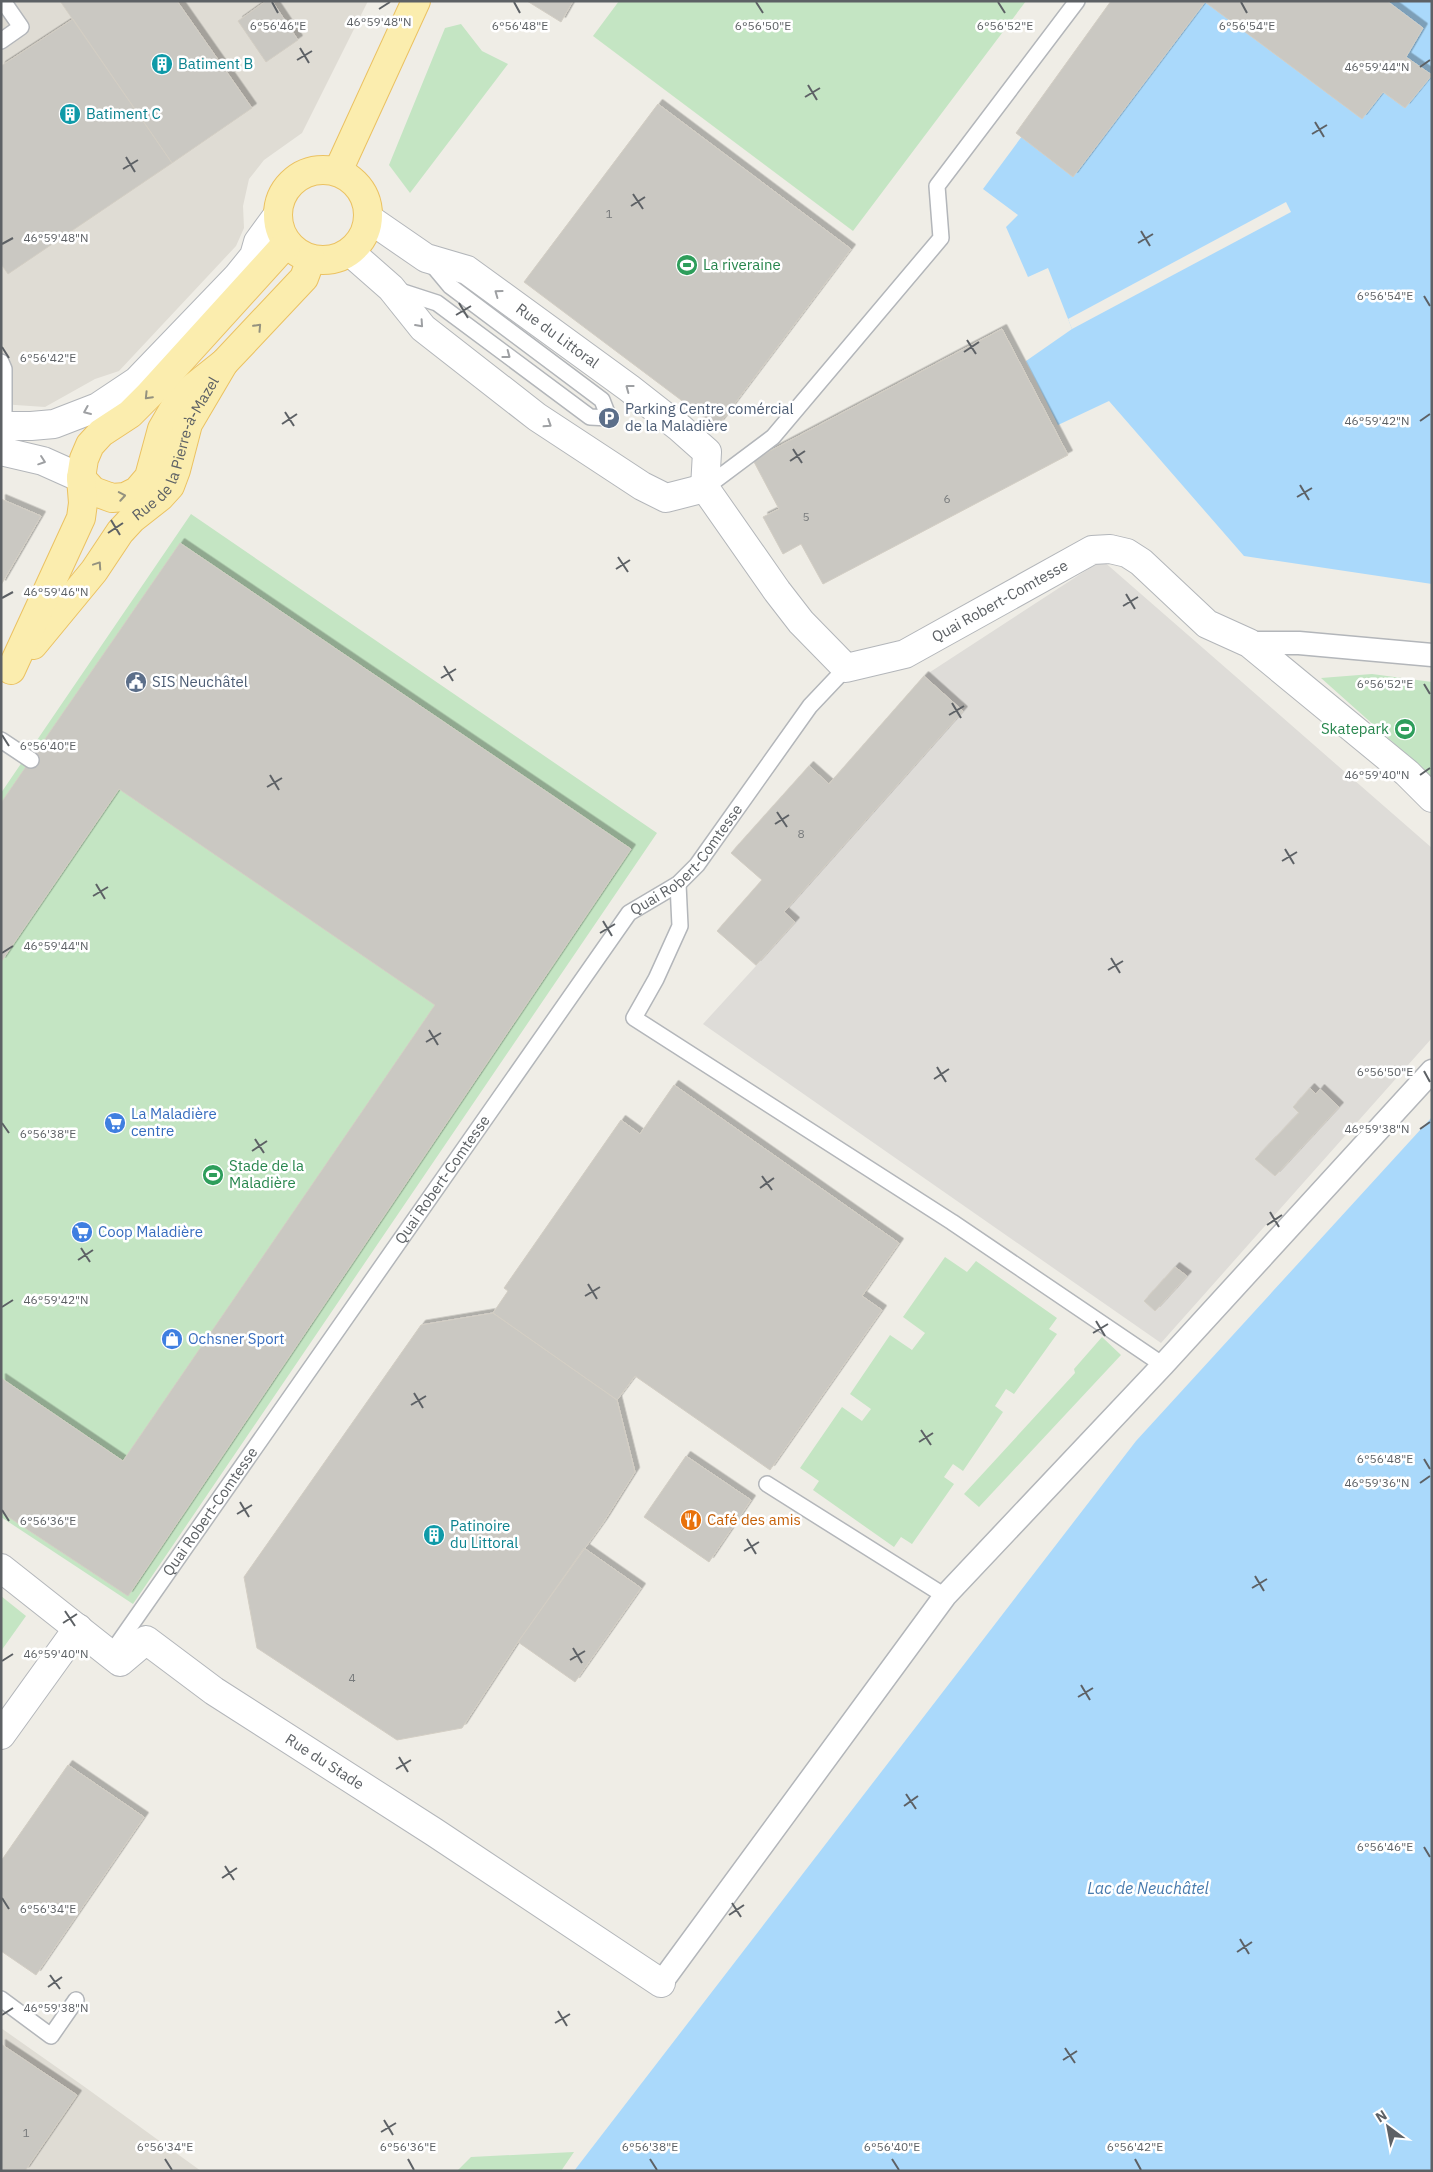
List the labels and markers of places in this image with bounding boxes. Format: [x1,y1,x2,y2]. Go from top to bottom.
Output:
building icon: Batiment B [150,52,174,76]
place label: Batiment B [178,54,253,73]
building icon: Batiment C [58,102,82,126]
place label: Batiment C [86,104,161,123]
sports icon: La riveraine [675,253,699,277]
place label: La riveraine [703,255,781,274]
place label: Parking Centre comércial de la Maladière [625,399,794,435]
parking icon: Parking Centre comércial de la Maladière [597,406,621,430]
public building icon: SIS Neuchâtel [124,670,148,694]
place label: SIS Neuchâtel [152,672,248,691]
sports icon: Skatepark [1393,717,1417,741]
place label: Skatepark [1321,719,1389,738]
place label: La Maladière centre [131,1104,217,1140]
supermarket icon: La Maladière centre [103,1111,127,1135]
place label: Stade de la Maladière [229,1156,304,1192]
sports icon: Stade de la Maladière [201,1163,225,1187]
supermarket icon: Coop Maladière [70,1220,94,1244]
place label: Coop Maladière [98,1222,203,1241]
shop icon: Ochsner Sport [160,1327,184,1351]
place label: Ochsner Sport [188,1329,284,1348]
restaurant icon: Café des amis [679,1508,703,1532]
place label: Café des amis [707,1510,801,1529]
place label: Patinoire du Littoral [450,1516,518,1552]
building icon: Patinoire du Littoral [422,1523,446,1547]

